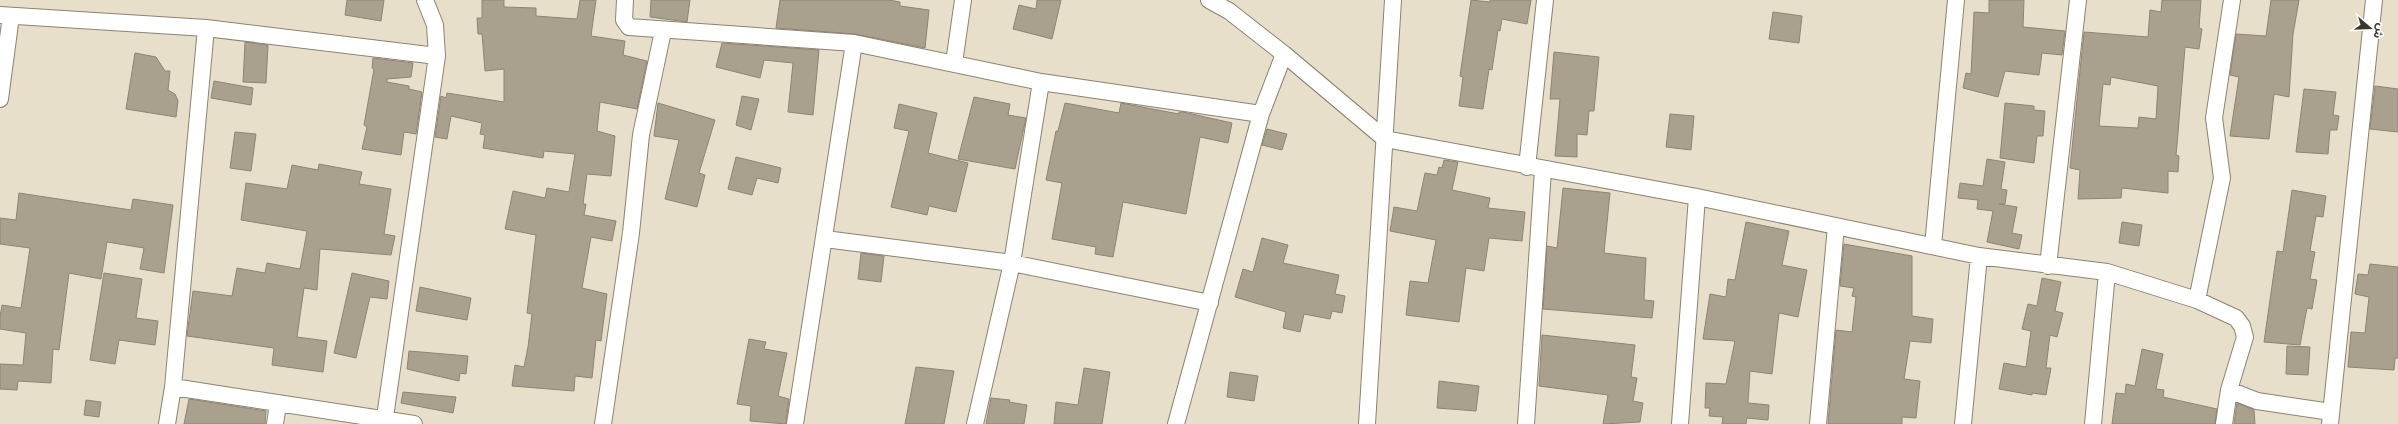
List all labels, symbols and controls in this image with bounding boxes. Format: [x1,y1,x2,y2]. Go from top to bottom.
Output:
north arrow [2350,8,2390,48]
text: ش [2370,22,2389,41]

